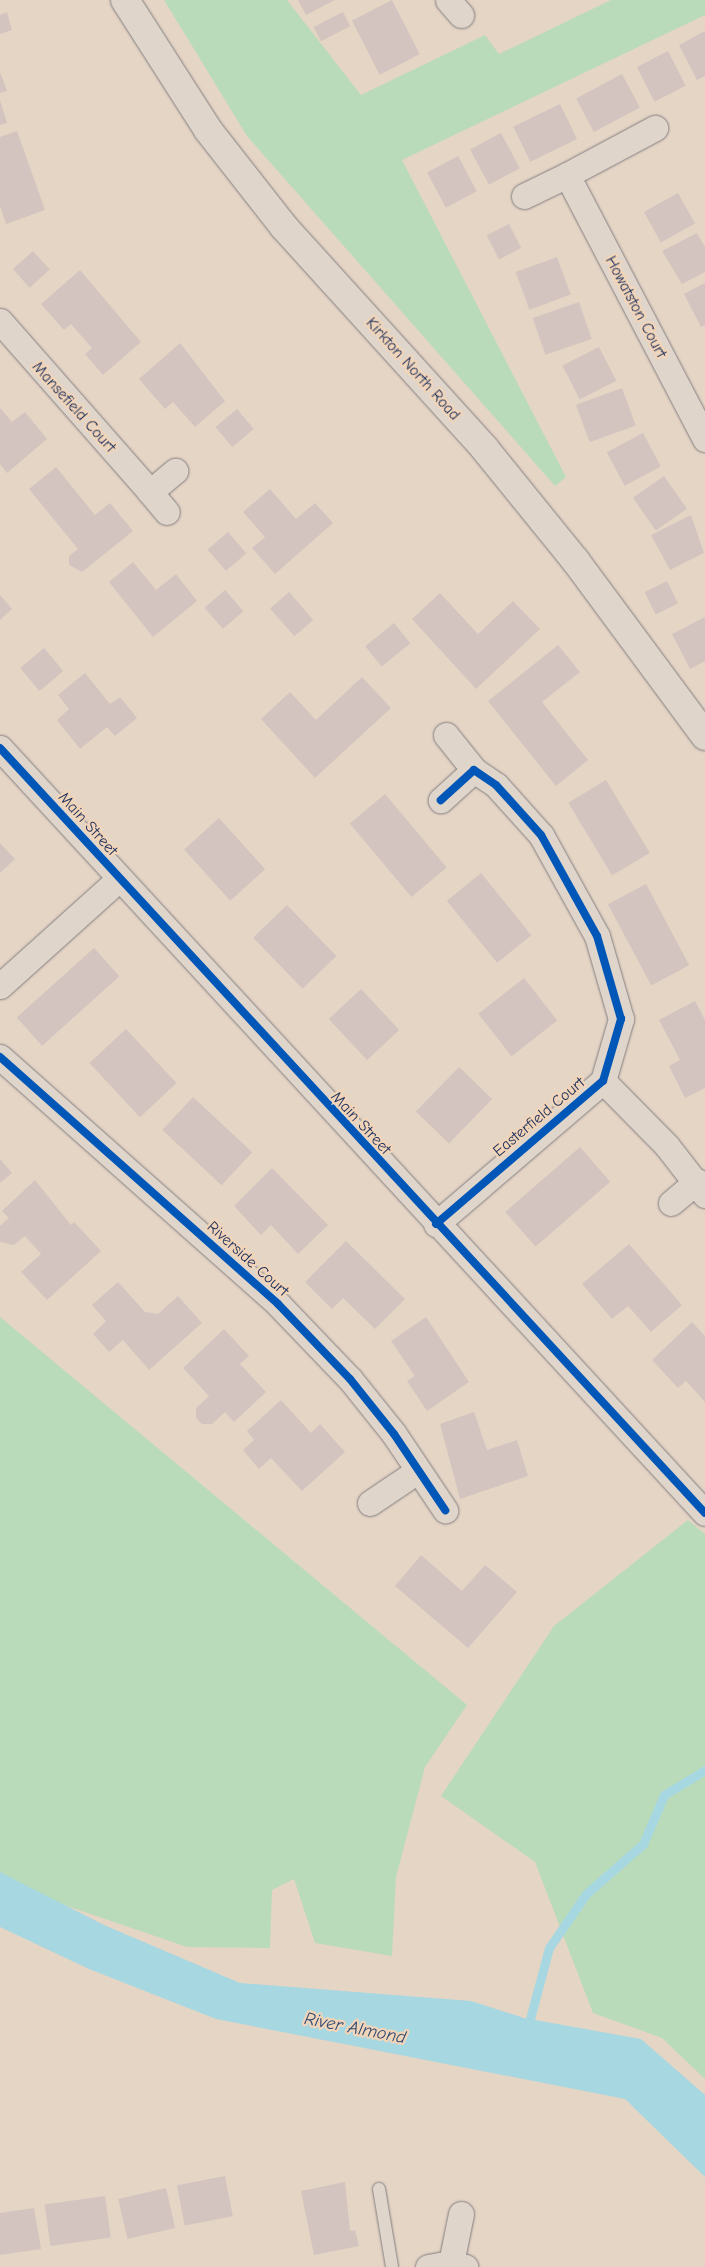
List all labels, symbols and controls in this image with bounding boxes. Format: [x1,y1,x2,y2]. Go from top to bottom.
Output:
street label: Howatston Court [601,253,671,361]
street label: Kirkton North Road [362,314,464,424]
street label: Mansefield Court [28,357,120,457]
street label: Main Street [54,788,122,860]
street label: Easterfield Court [489,1073,589,1161]
street label: Main Street [327,1087,395,1159]
street label: Riverside Court [203,1217,293,1301]
water label: River Almond [302,2009,408,2049]

